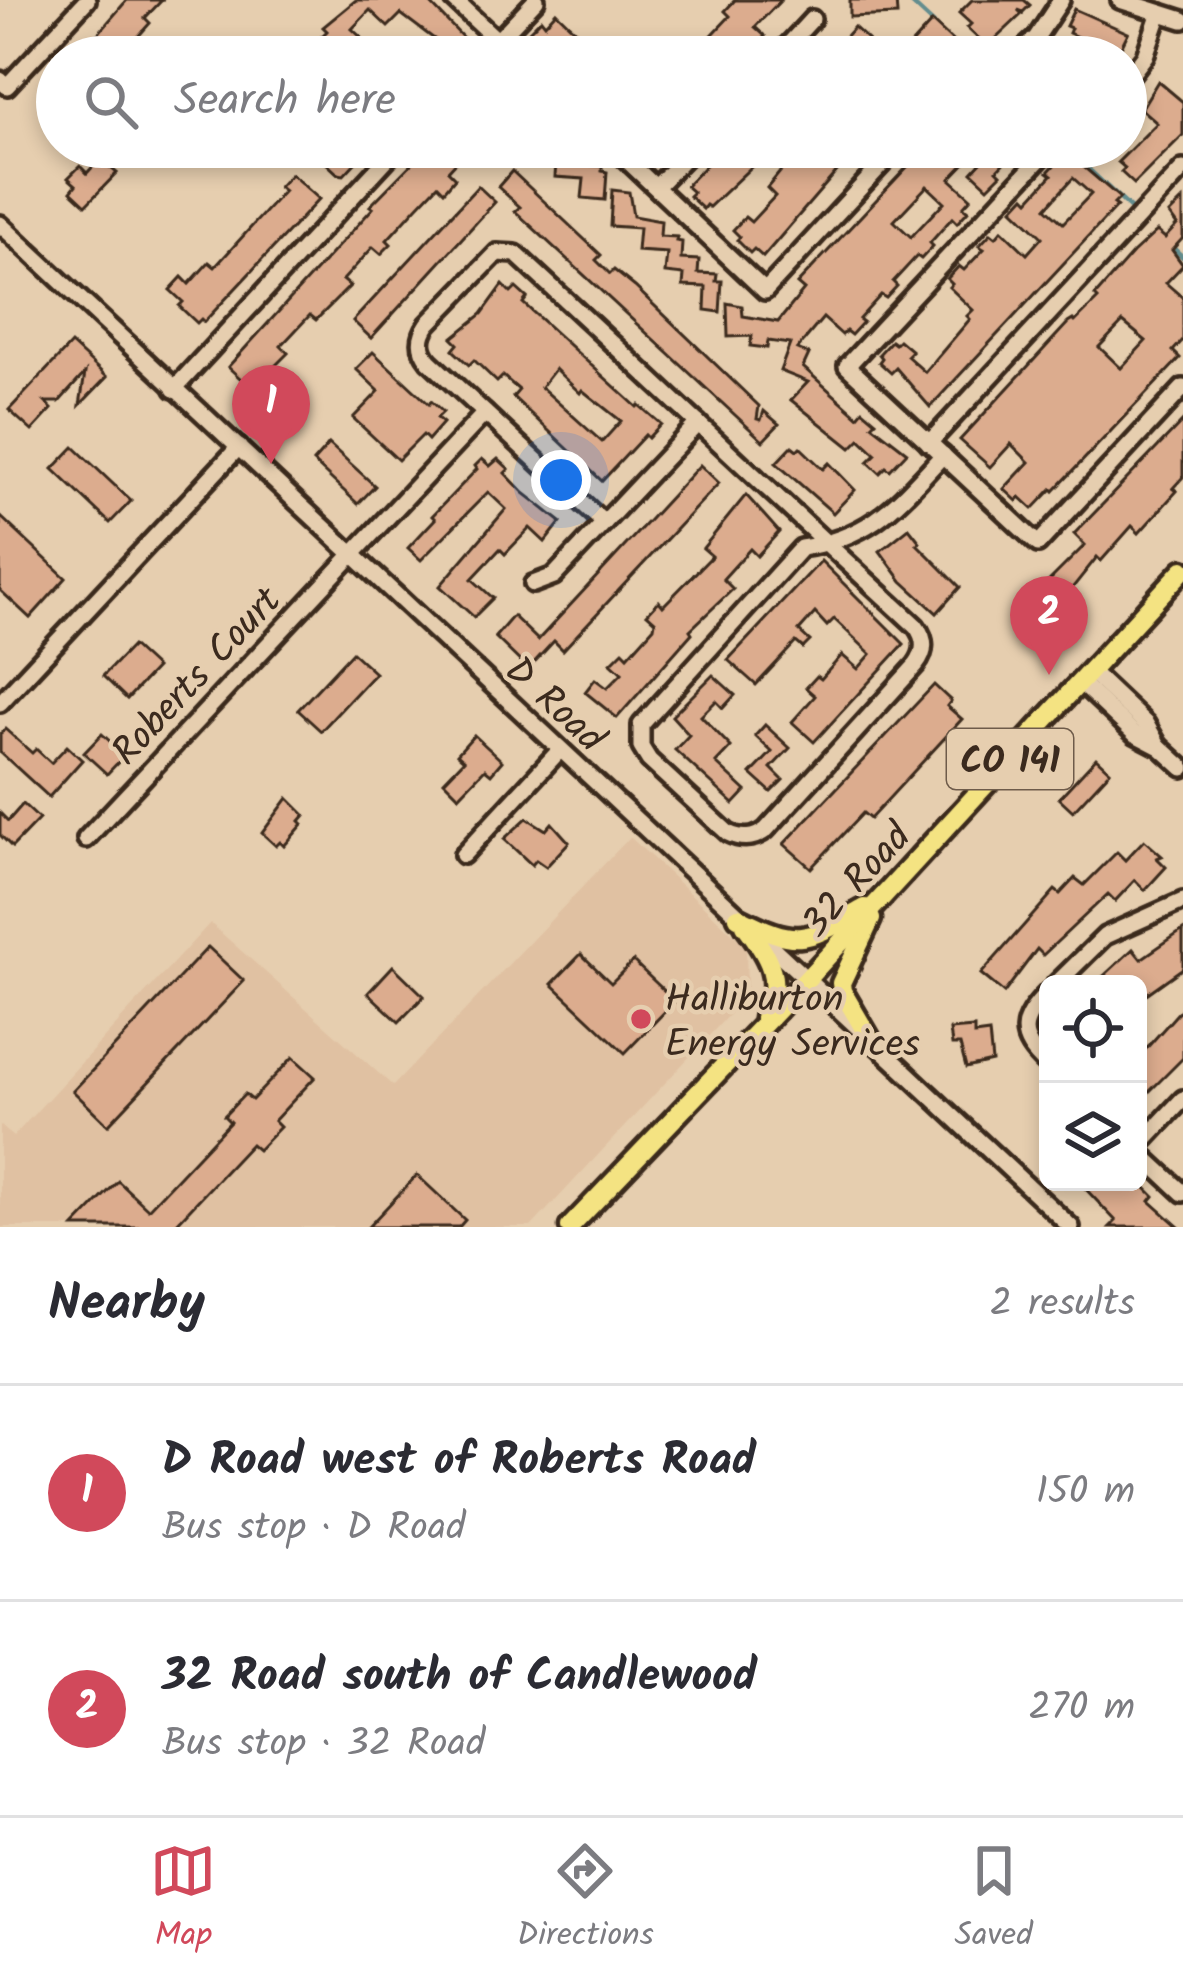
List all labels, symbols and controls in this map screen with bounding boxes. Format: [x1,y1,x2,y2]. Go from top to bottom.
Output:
search box [36,36,1147,168]
text: Search here [174,66,396,138]
icon: search [78,69,144,135]
pin: 1 [232,365,310,464]
your location [531,450,591,510]
street label: Roberts Court [98,573,298,782]
pin: 2 [1010,576,1088,675]
street label: D Road [489,643,619,770]
road number: CO 141 [947,729,1073,789]
street label: 32 Road [788,809,929,954]
place label: Halliburton Energy Services [665,970,920,1077]
map controls [1039,975,1147,1191]
button: locate [1039,975,1147,1083]
marker: Halliburton Energy Services [628,1006,654,1032]
button: layers [1039,1083,1147,1191]
text: Nearby [48,1265,205,1346]
text: 2 results [990,1274,1135,1336]
text: D Road west of Roberts Road [162,1426,756,1498]
text: 1 [81,1462,93,1524]
text: 150 m [1036,1462,1135,1524]
text: Bus stop · D Road [162,1498,465,1560]
text: 32 Road south of Candlewood [162,1642,757,1714]
text: 2 [76,1678,98,1740]
text: 270 m [1028,1678,1135,1740]
text: Bus stop · 32 Road [162,1714,485,1776]
tab: Map [150,1838,216,1963]
tab: Directions [517,1838,654,1963]
tab: Saved [954,1838,1033,1963]

